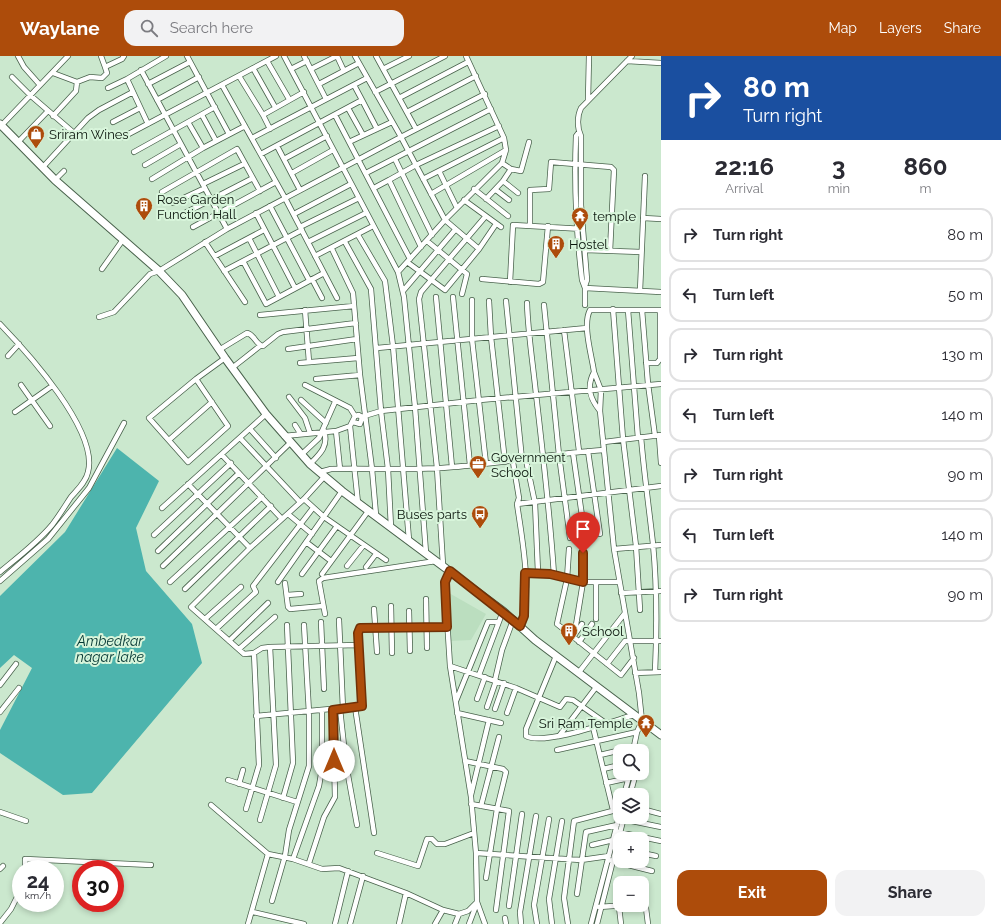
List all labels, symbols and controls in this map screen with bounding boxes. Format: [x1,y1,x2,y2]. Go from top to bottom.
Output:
search box [124,10,404,46]
text: Waylane [20,17,100,39]
icon: search [138,17,160,39]
text: Search here [170,19,253,37]
text: Map [829,20,857,36]
text: Layers [879,20,922,36]
text: Share [944,20,981,36]
text: 80 m [743,71,810,104]
icon: right [677,72,729,124]
text: Turn right [743,105,822,126]
shop icon: Sriram Wines [26,124,46,149]
place label: Sriram Wines [49,127,129,142]
text: 22:16 [715,152,774,181]
text: 3 [832,152,846,181]
text: 860 [904,152,947,181]
text: Arrival [725,181,763,196]
text: min [828,181,850,196]
text: m [920,181,931,196]
place label: Rose Garden Function Hall [157,192,237,222]
building icon: Rose Garden Function Hall [134,196,154,221]
temple icon: temple [570,206,590,231]
place label: temple [593,209,636,224]
icon: right [679,224,701,246]
text: Turn right [713,226,783,244]
text: 80 m [947,226,983,244]
building icon: Hostel [546,234,566,259]
place label: Hostel [569,237,608,252]
icon: left [679,284,701,306]
text: Turn left [713,286,774,304]
text: 50 m [948,286,983,304]
icon: right [679,344,701,366]
text: Turn right [713,346,783,364]
text: 130 m [942,346,983,364]
icon: left [679,404,701,426]
text: Turn left [713,406,774,424]
text: 140 m [942,406,983,424]
place label: Government School [491,450,566,480]
office icon: Government School [468,454,488,479]
icon: right [679,464,701,486]
text: Turn right [713,466,783,484]
text: 90 m [947,466,983,484]
bus stop icon: Buses parts [470,504,490,529]
place label: Buses parts [397,507,467,522]
pin [566,512,600,553]
icon: arrive [572,518,594,540]
icon: left [679,524,701,546]
text: Turn left [713,526,774,544]
text: 140 m [942,526,983,544]
icon: right [679,584,701,606]
text: Turn right [713,586,783,604]
text: 90 m [947,586,983,604]
building icon: School [559,621,579,646]
place label: School [582,624,624,639]
water label: Ambedkar nagar lake [76,633,144,665]
temple icon: Sri Ram Temple [636,713,656,738]
place label: Sri Ram Temple [539,716,633,731]
position arrow [313,740,355,782]
map controls [613,744,649,912]
button: search [613,744,649,780]
button: layers [613,788,649,824]
button: + [613,832,649,868]
speed limit sign: 30 [72,860,124,912]
text: 24 [27,869,49,893]
button: Exit [677,870,827,916]
button: Share [835,870,985,916]
button: − [613,876,649,912]
text: km/h [25,890,51,901]

